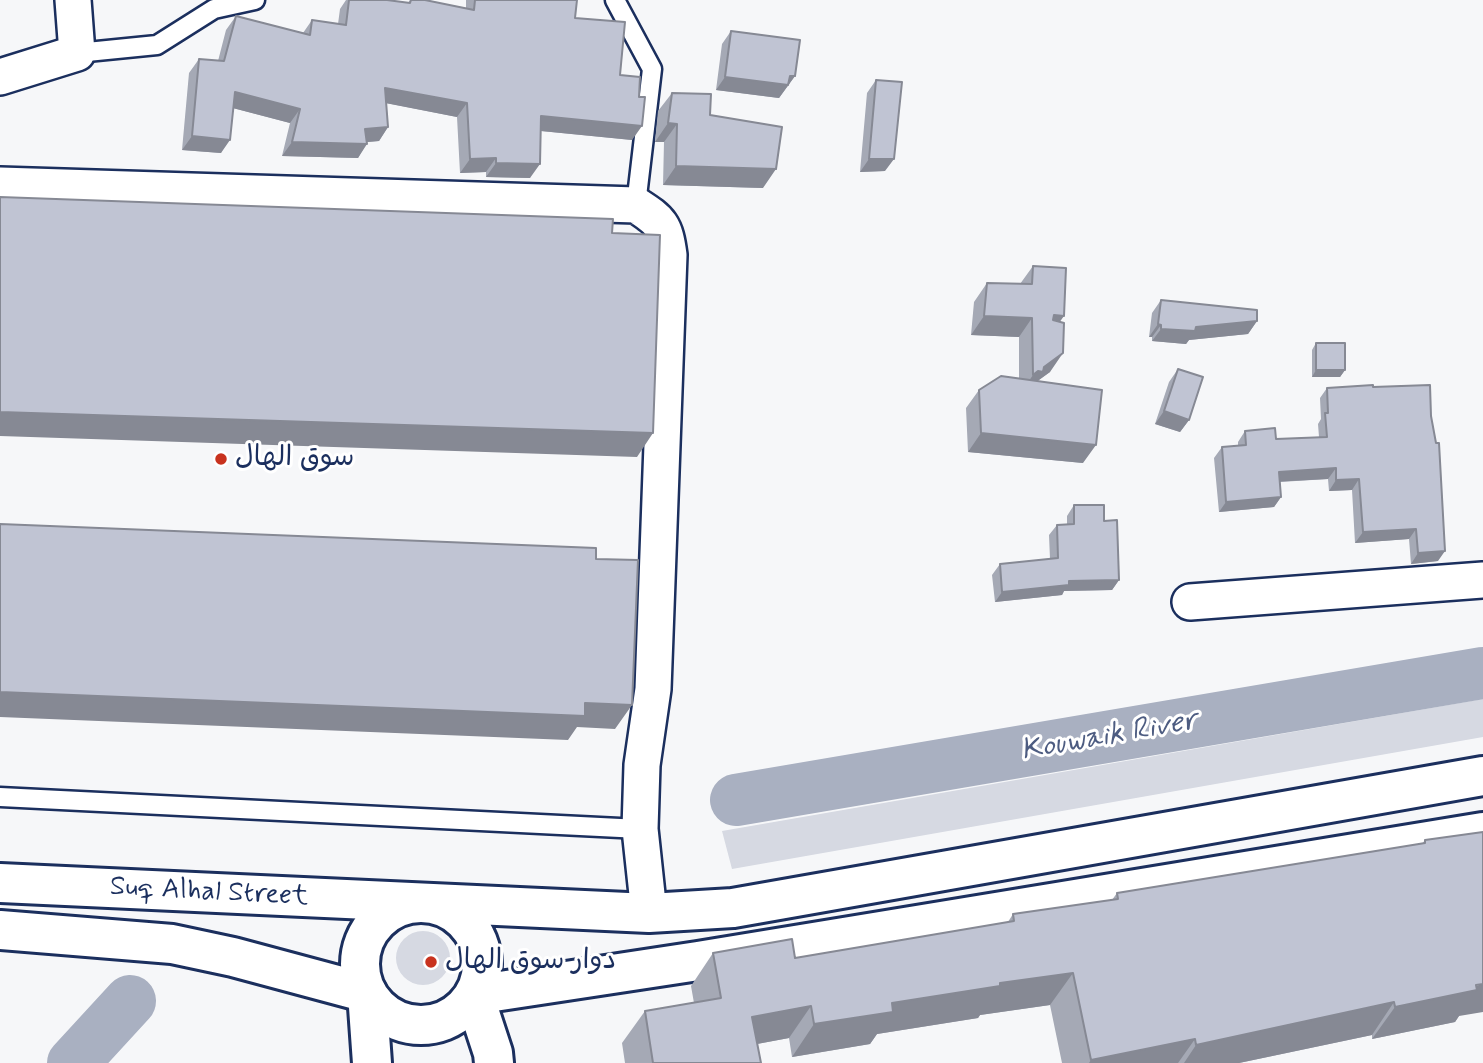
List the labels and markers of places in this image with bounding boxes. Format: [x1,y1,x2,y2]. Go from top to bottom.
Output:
place label: سوق الهال [235,442,354,476]
marker: سوق الهال [213,451,229,467]
place label: دوار سوق الهال [445,945,616,979]
marker: دوار سوق الهال [423,954,439,970]

